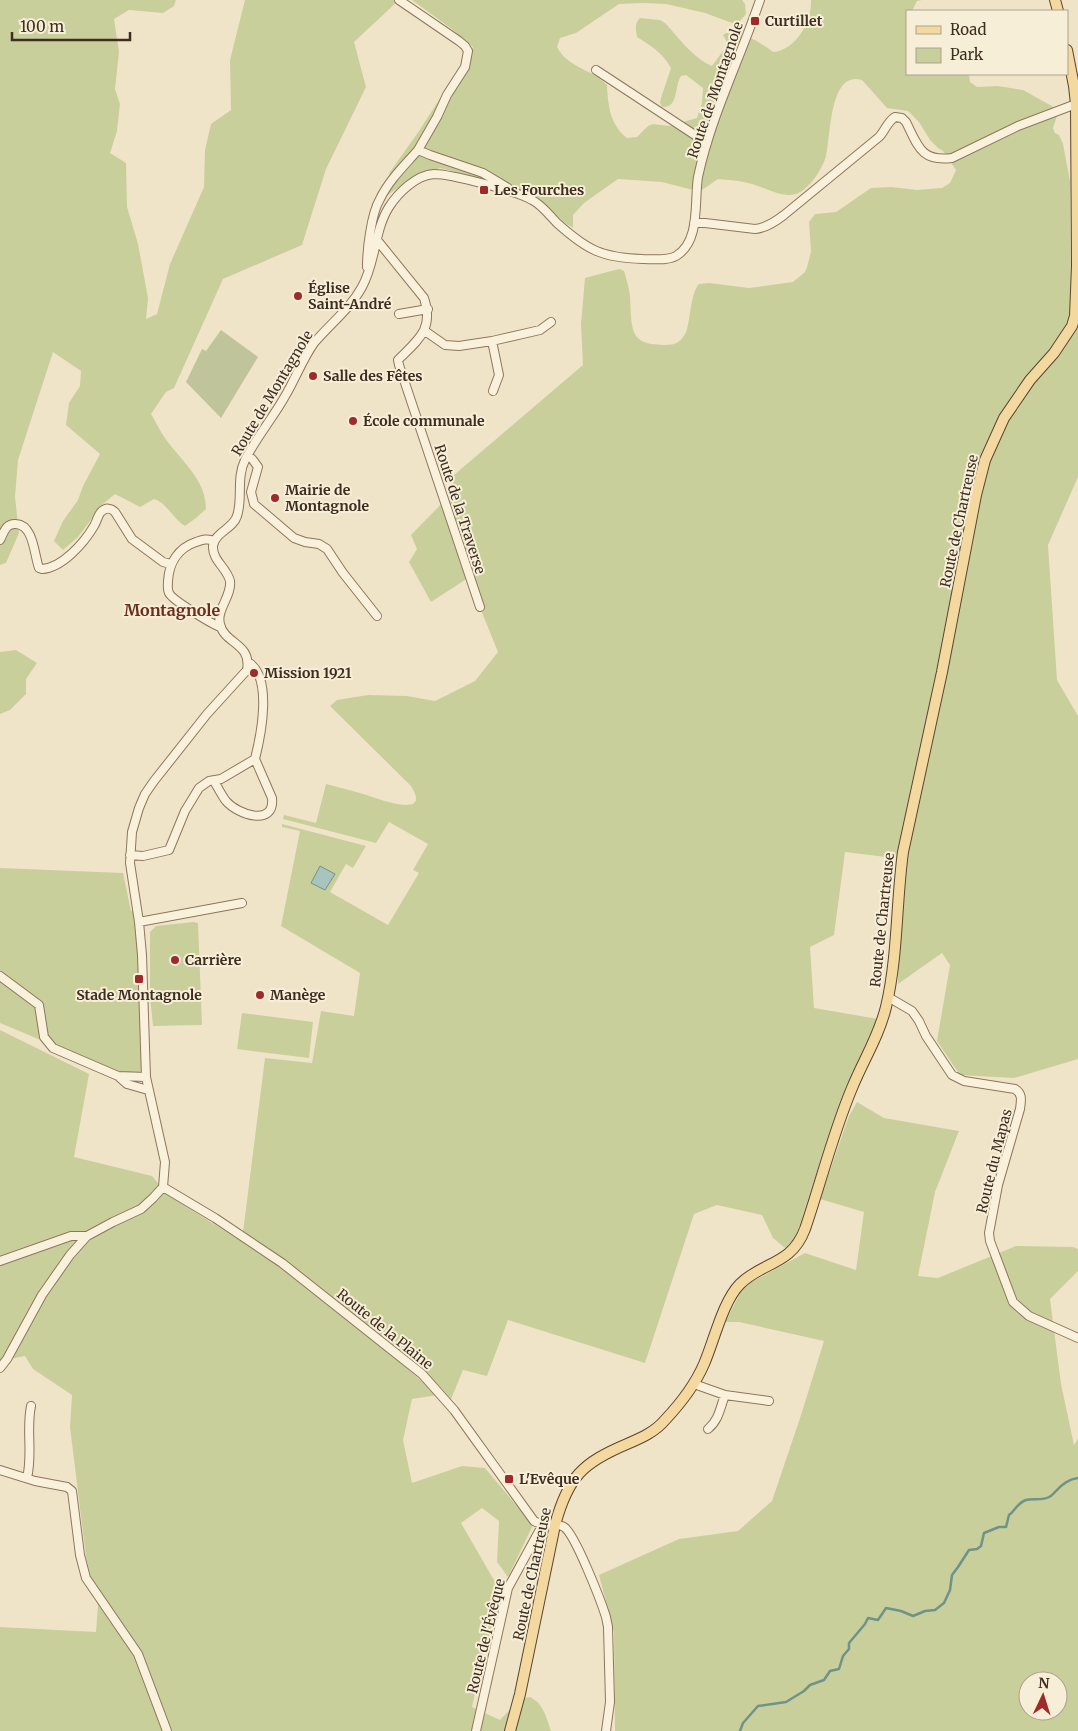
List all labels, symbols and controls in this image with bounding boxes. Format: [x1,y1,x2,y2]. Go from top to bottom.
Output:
scale bar [12,10,130,42]
legend [906,10,1068,75]
place label: Curtillet [765,12,823,30]
marker: Curtillet [749,15,761,27]
text: 100 m [20,17,64,36]
street label: Route de Montagnole [683,19,747,161]
text: Road [950,20,986,39]
text: Park [950,45,984,64]
place label: Les Fourches [494,181,584,199]
marker: Les Fourches [478,184,490,196]
place label: Église Saint-André [308,279,392,313]
marker: Église Saint-André [292,290,304,302]
street label: Route de Montagnole [227,327,317,459]
place label: Salle des Fêtes [323,367,423,385]
marker: Salle des Fêtes [307,370,319,382]
place label: École communale [363,412,485,430]
marker: École communale [347,415,359,427]
street label: Route de la Traverse [431,442,489,576]
street label: Route de Chartreuse [936,453,982,589]
place label: Mairie de Montagnole [285,481,370,515]
marker: Mairie de Montagnole [269,492,281,504]
district label: Montagnole [124,600,220,620]
place label: Mission 1921 [264,664,352,682]
marker: Mission 1921 [248,667,260,679]
street label: Route de Chartreuse [866,852,898,988]
place label: Carrière [185,951,242,969]
marker: Carrière [169,954,181,966]
marker: Stade Montagnole [133,973,145,985]
place label: Stade Montagnole [76,986,202,1004]
place label: Manège [270,986,326,1004]
marker: Manège [254,989,266,1001]
street label: Route du Mapas [972,1107,1016,1215]
street label: Route de la Plaine [333,1285,437,1373]
place label: L'Evêque [519,1470,580,1488]
marker: L'Evêque [503,1473,515,1485]
street label: Route de Chartreuse [509,1506,555,1642]
street label: Route de l'Évêque [463,1577,509,1695]
north arrow [1018,1671,1068,1721]
text: N [1038,1674,1050,1692]

